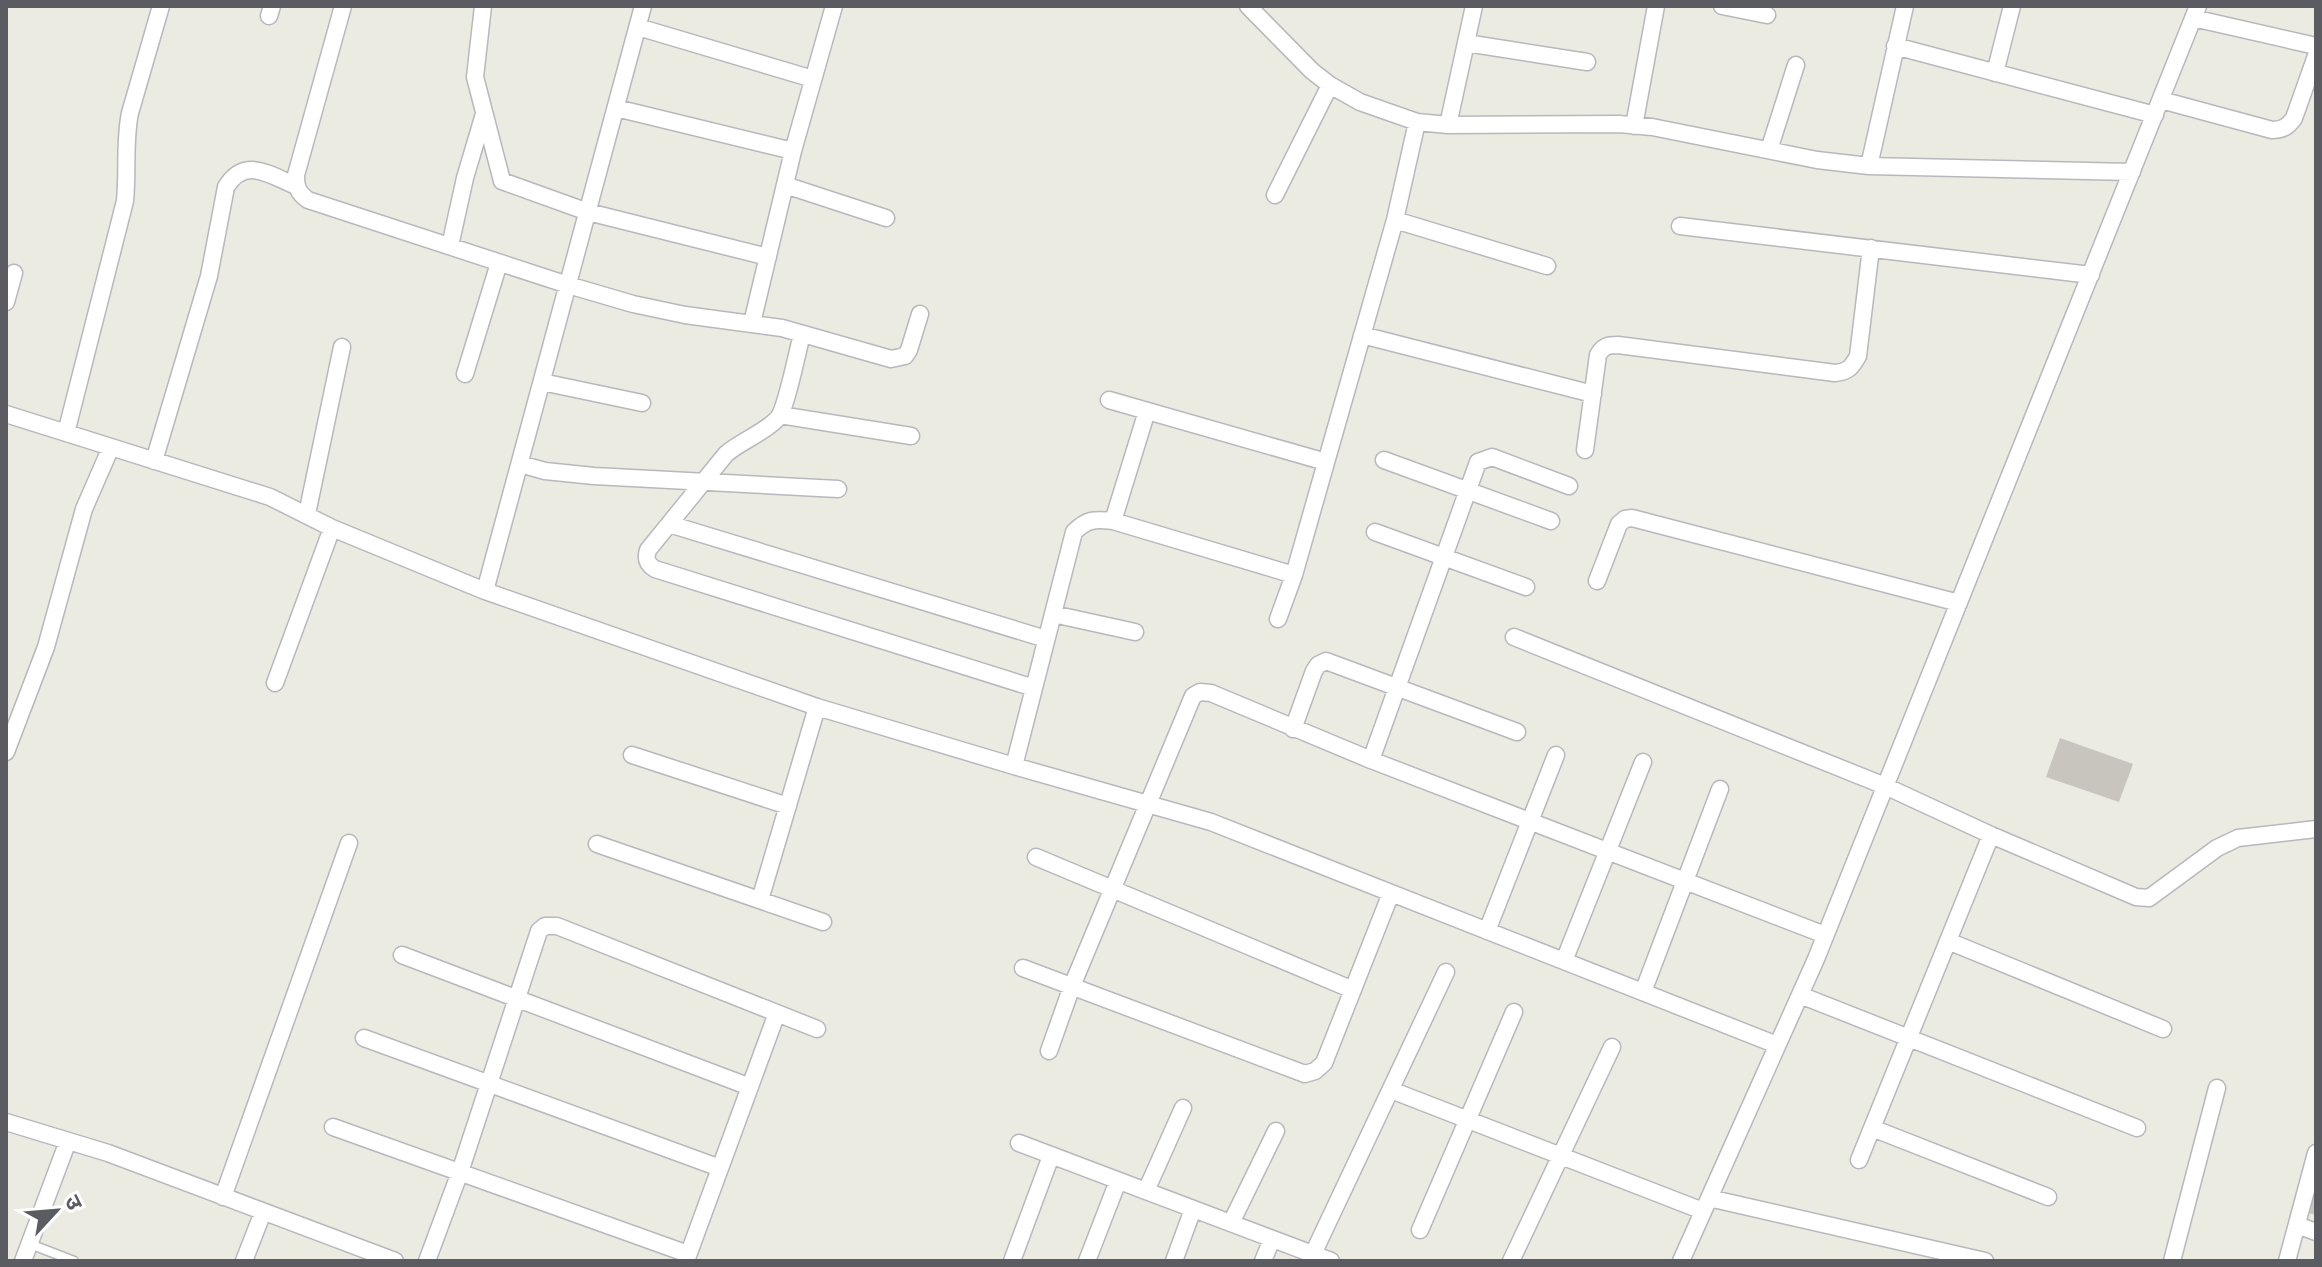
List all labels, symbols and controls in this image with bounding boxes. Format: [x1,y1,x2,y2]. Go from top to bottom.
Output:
north arrow [16,1171,96,1251]
text: उ [56,1190,91,1216]

